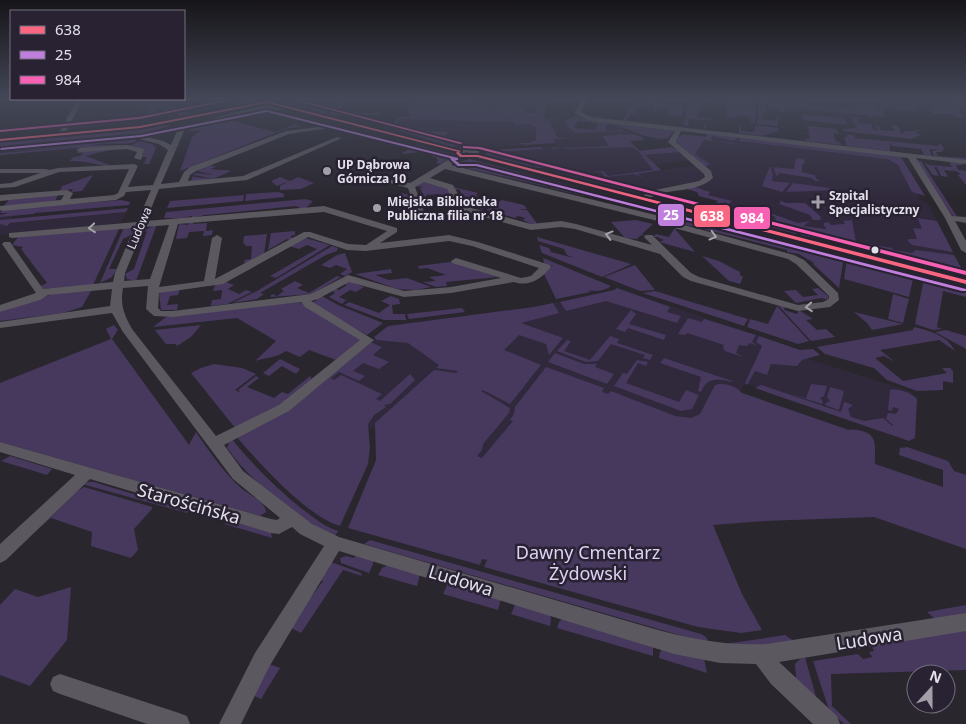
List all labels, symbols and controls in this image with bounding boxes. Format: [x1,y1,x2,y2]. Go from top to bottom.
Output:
legend [10,10,185,100]
text: 638 [55,19,81,39]
text: 25 [55,44,72,64]
text: 984 [55,69,81,89]
place label: UP Dąbrowa Górnicza 10 [337,156,410,187]
marker: UP Dąbrowa Górnicza 10 [321,165,333,177]
place label: Szpital Specjalistyczny [829,187,919,218]
place label: Miejska Biblioteka Publiczna filia nr 18 [387,193,503,224]
marker: Szpital Specjalistyczny [811,195,825,209]
marker: Miejska Biblioteka Publiczna filia nr 18 [371,202,383,214]
line badge: 25 [657,203,685,227]
street label: Ludowa [123,204,155,252]
line badge: 638 [693,204,731,228]
text: 25 [663,205,679,224]
text: 638 [700,206,724,225]
line badge: 984 [733,206,771,230]
text: 984 [740,208,764,227]
one-way arrow [88,222,96,233]
one-way arrow [708,230,717,240]
one-way arrow [605,231,613,241]
unlabelled marker [870,245,880,255]
one-way arrow [804,301,812,312]
street label: Starościńska [135,477,243,529]
park label: Dawny Cmentarz Żydowski [516,540,660,585]
street label: Ludowa [426,559,496,601]
street label: Ludowa [834,621,904,655]
north arrow [906,664,956,714]
text: N [927,665,945,687]

